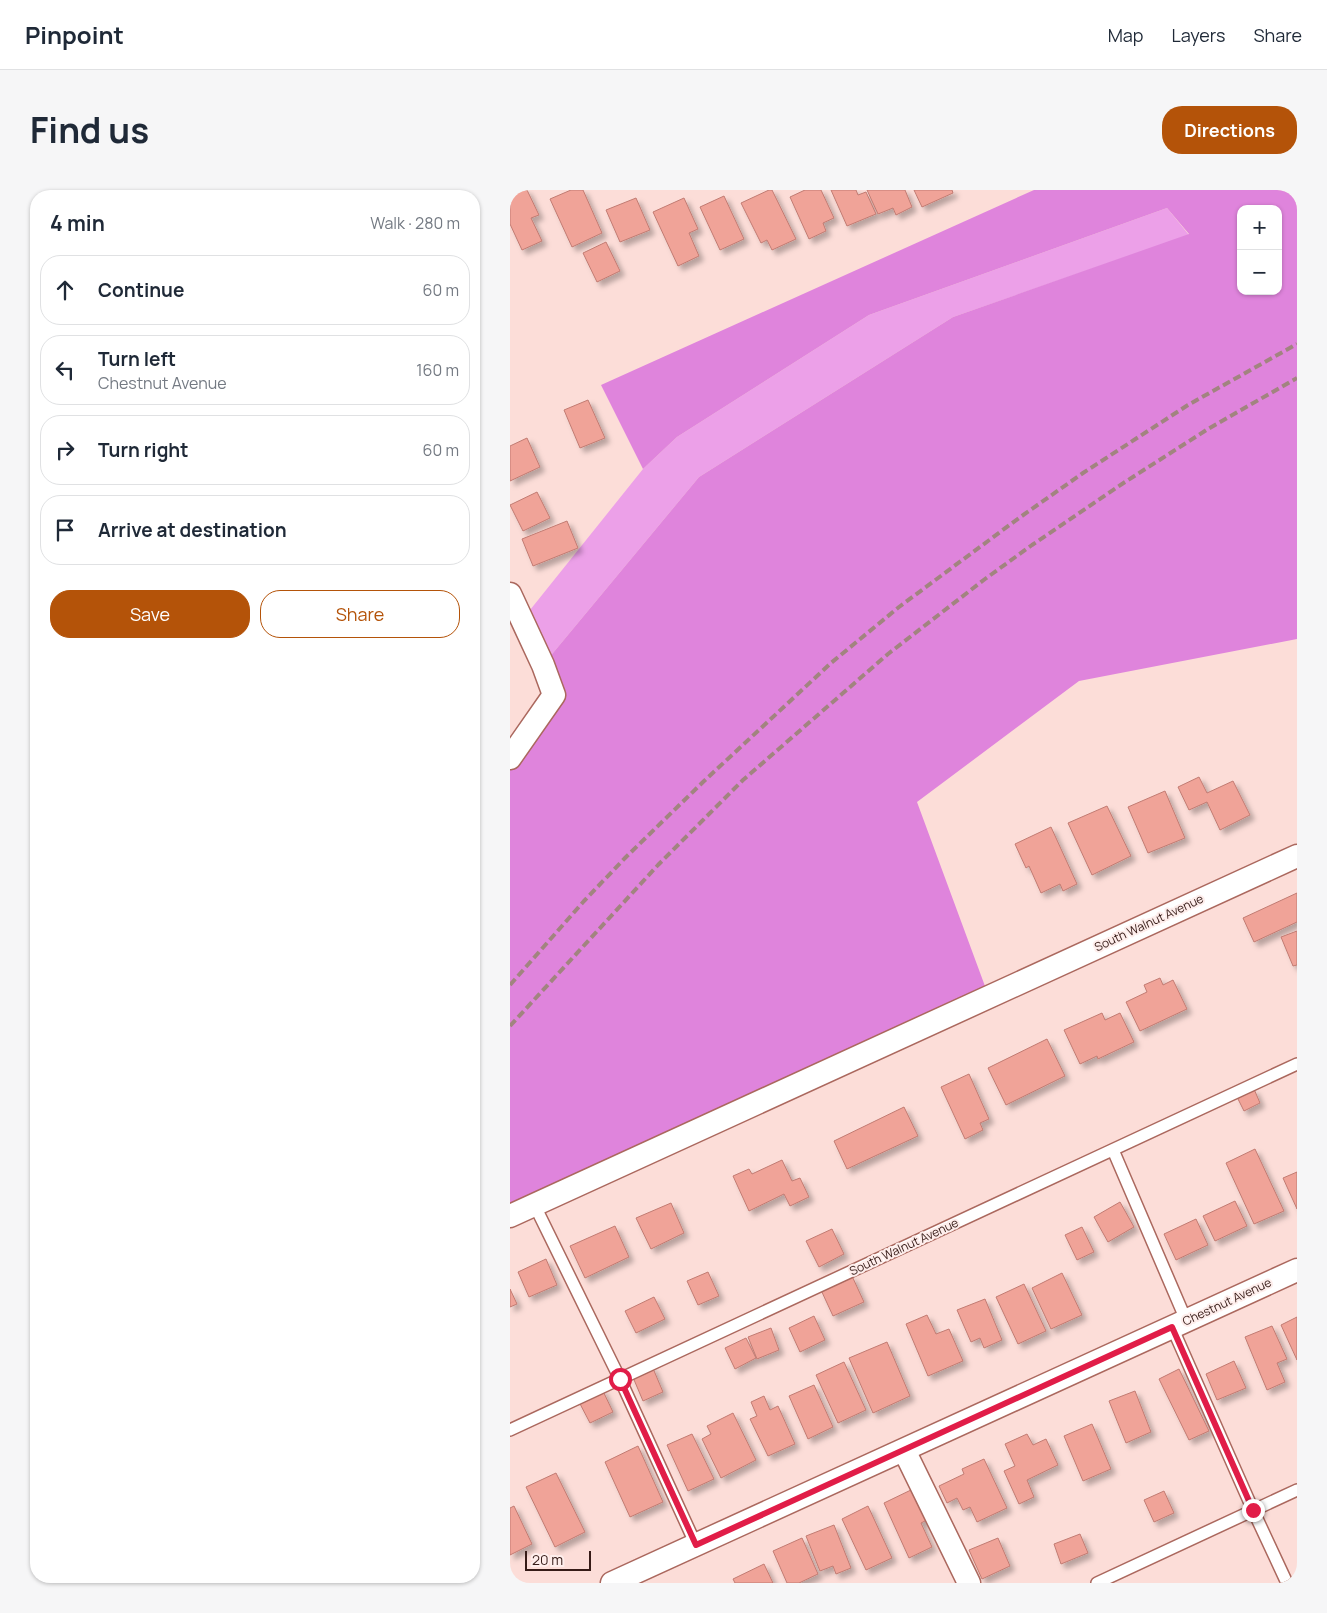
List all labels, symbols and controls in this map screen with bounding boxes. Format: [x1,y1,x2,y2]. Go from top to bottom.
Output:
text: Pinpoint [25,18,124,51]
text: Map [1108,23,1143,47]
text: Layers [1171,23,1225,47]
text: Share [1253,23,1302,47]
text: Find us [30,106,149,154]
button: Directions [1162,106,1297,154]
map controls [1237,205,1282,295]
button: + [1237,205,1282,250]
text: 4 min [50,209,105,237]
text: Walk · 280 m [370,212,460,234]
button: − [1237,250,1282,295]
icon: ahead [51,276,79,304]
text: Continue [98,277,184,303]
text: 60 m [423,279,459,301]
text: Turn left [98,346,176,372]
icon: left [51,356,79,384]
text: 160 m [416,359,459,381]
text: Chestnut Avenue [98,372,227,394]
icon: right [51,436,79,464]
text: Turn right [98,437,188,463]
text: 60 m [423,439,459,461]
icon: arrive [51,516,79,544]
text: Arrive at destination [98,517,287,543]
button: Save [50,590,250,638]
button: Share [260,590,460,638]
street label: South Walnut Avenue [1091,890,1206,955]
street label: South Walnut Avenue [846,1214,961,1279]
street label: Chestnut Avenue [1180,1273,1274,1330]
route start [609,1368,632,1391]
route end [1242,1499,1265,1522]
scale bar [525,1548,591,1571]
text: 20 m [532,1550,563,1569]

